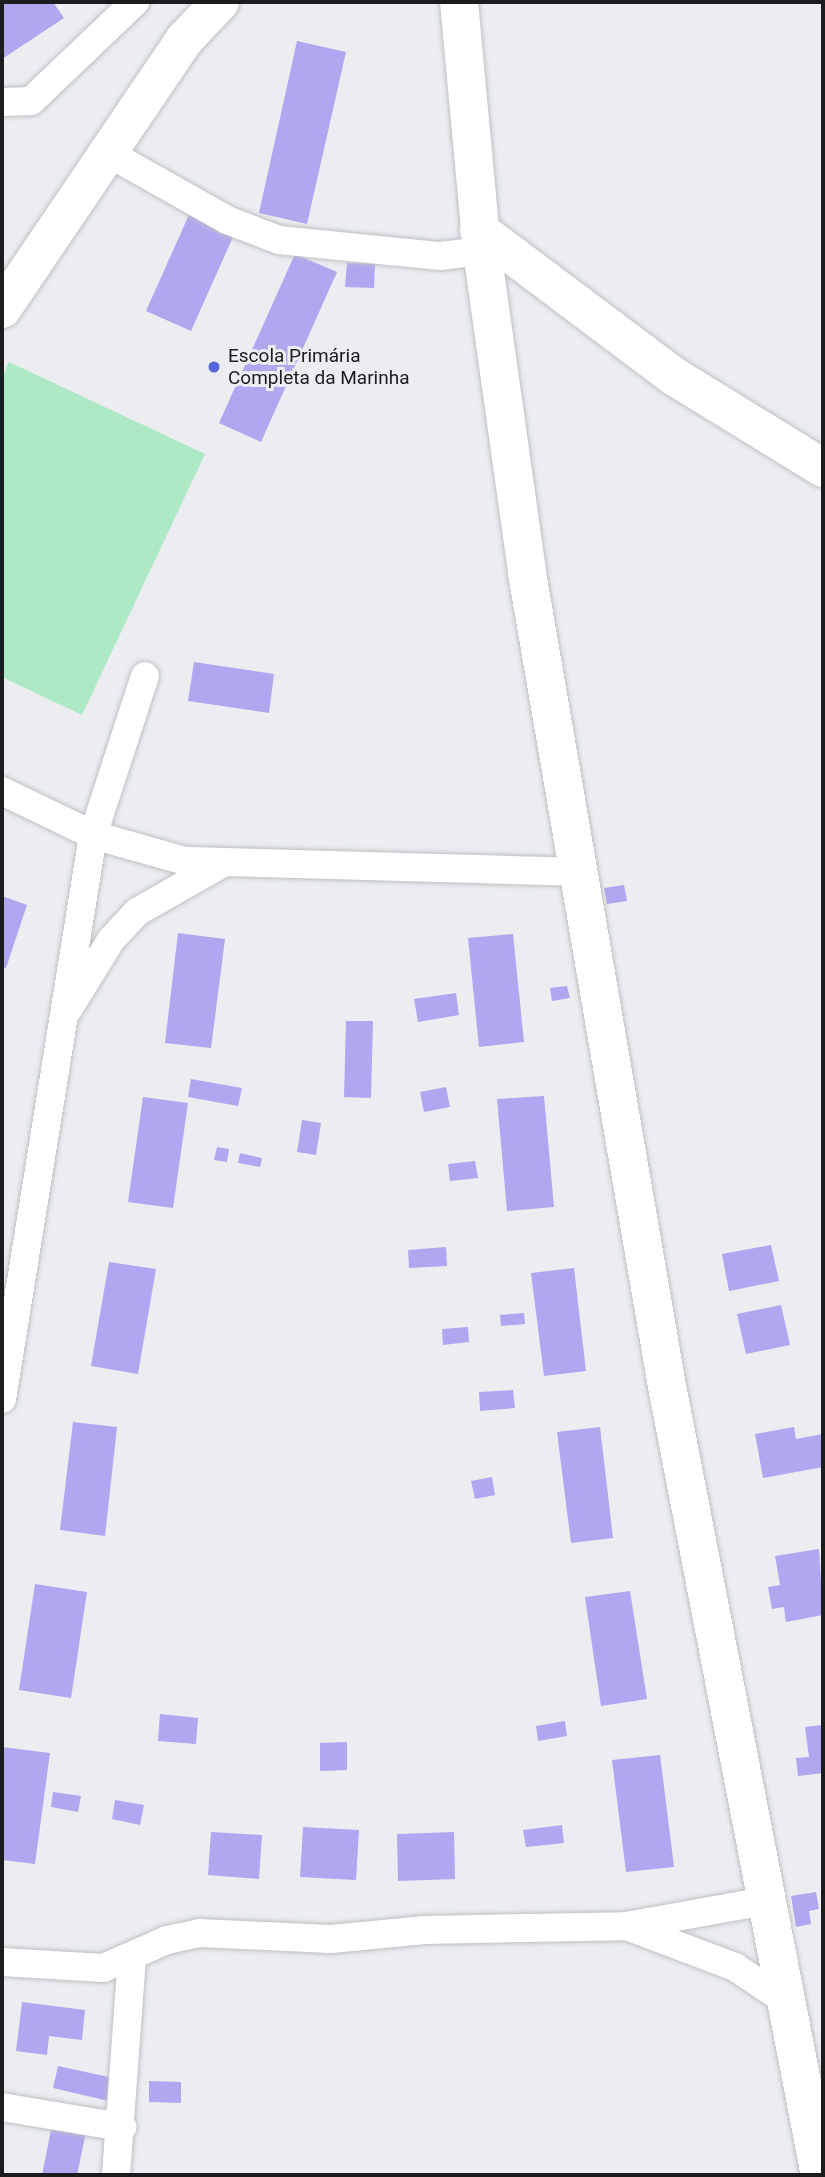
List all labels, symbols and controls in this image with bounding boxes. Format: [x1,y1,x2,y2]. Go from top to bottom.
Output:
place label: Escola Primária Completa da Marinha [228,345,410,389]
marker: Escola Primária Completa da Marinha [206,359,222,375]

